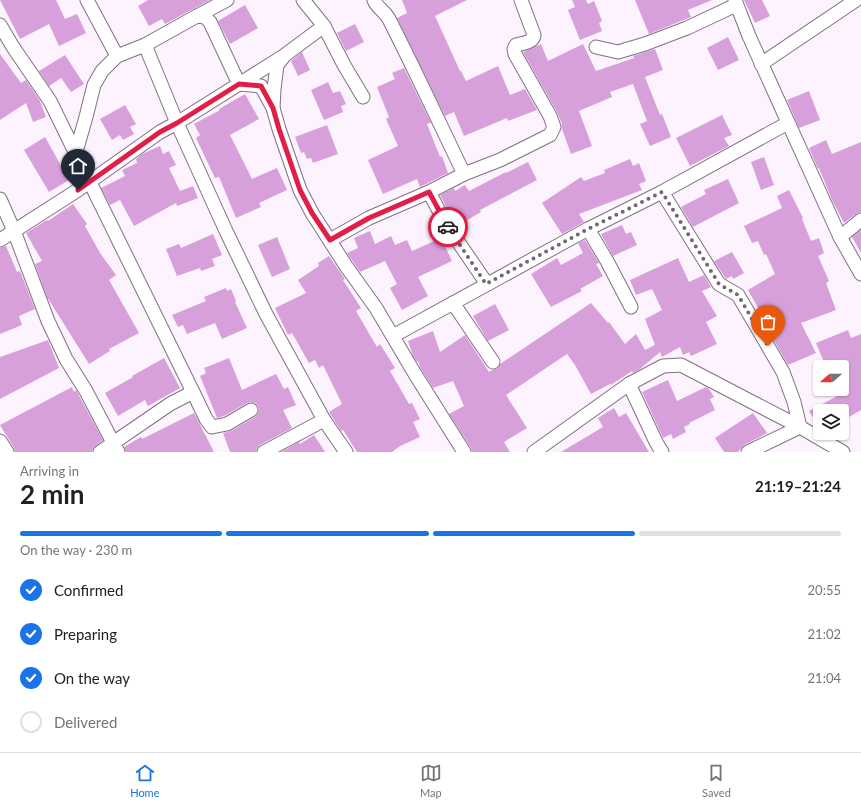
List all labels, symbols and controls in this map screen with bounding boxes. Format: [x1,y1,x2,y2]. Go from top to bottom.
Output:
pin [61,149,95,190]
icon: home [67,155,89,177]
courier [428,207,468,247]
icon: car [437,216,459,238]
pin [751,305,785,346]
icon: bag [757,311,779,333]
north arrow [813,360,849,396]
map controls [813,360,849,440]
button: layers [813,404,849,440]
text: Arriving in [20,463,79,479]
text: 21:19–21:24 [755,477,841,495]
text: 2 min [20,478,84,510]
text: On the way · 230 m [20,542,132,558]
icon: check [20,579,42,601]
text: Confirmed [54,581,123,599]
text: 20:55 [808,582,841,598]
icon: check [20,623,42,645]
text: Preparing [54,625,117,643]
text: 21:02 [808,626,841,642]
icon: check [20,667,42,689]
text: On the way [54,669,130,687]
text: 21:04 [808,670,841,686]
text: Delivered [54,713,117,731]
tab: Home [130,762,159,799]
tab: Map [420,762,442,799]
tab: Saved [702,762,731,799]

